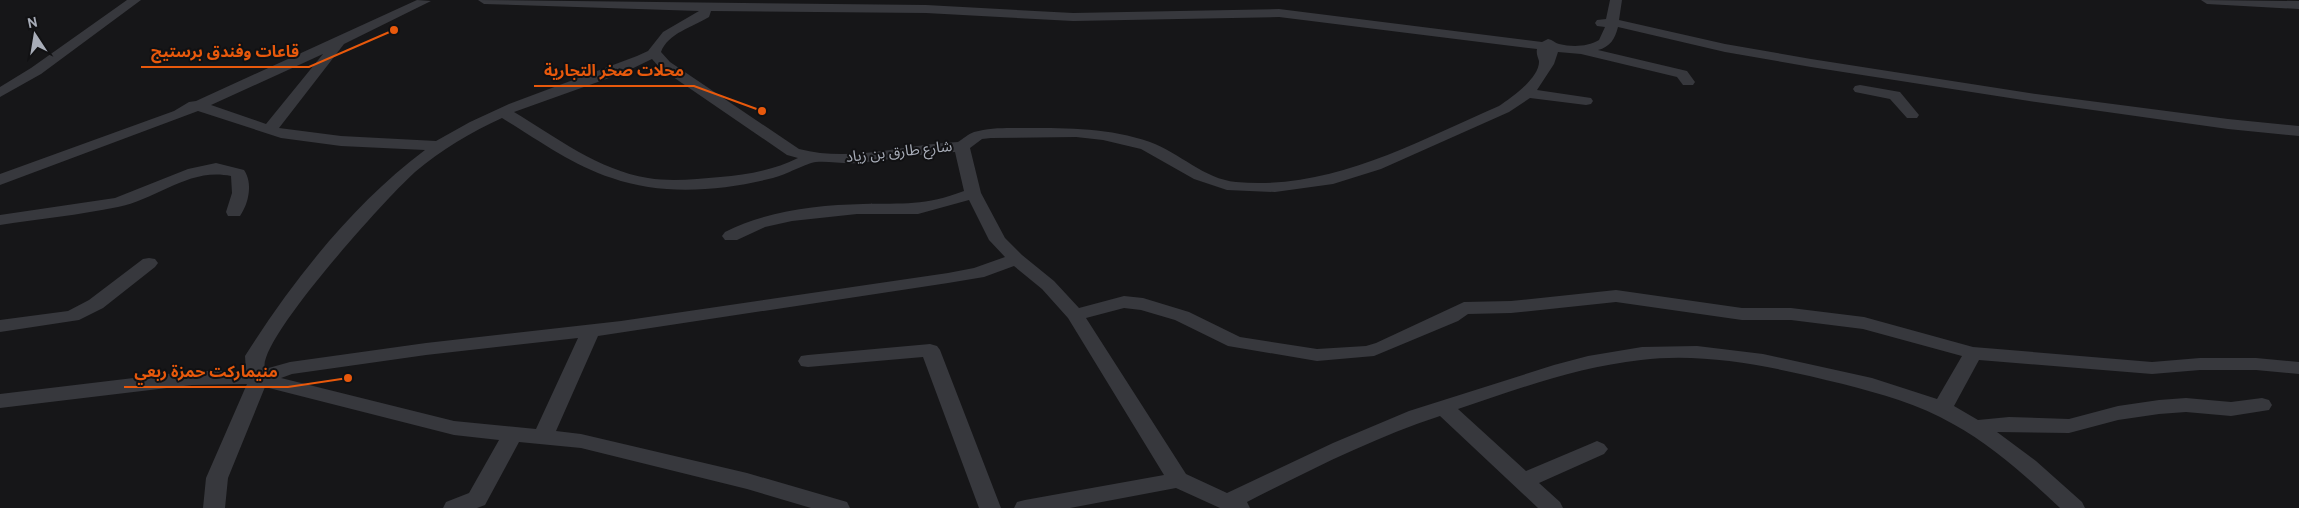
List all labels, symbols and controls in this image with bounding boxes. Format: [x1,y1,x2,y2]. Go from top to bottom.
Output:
north arrow [10,10,60,60]
text: N [26,14,39,33]
callout: قاعات وفندق برستيج [141,36,309,67]
text: قاعات وفندق برستيج [151,43,299,64]
callout: محلات صخر التجارية [534,55,694,86]
text: محلات صخر التجارية [544,62,684,82]
street label: شارع طارق بن زياد [845,138,954,169]
callout: منيماركت حمزة ربعي [124,356,288,387]
text: منيماركت حمزة ربعي [134,363,278,385]

